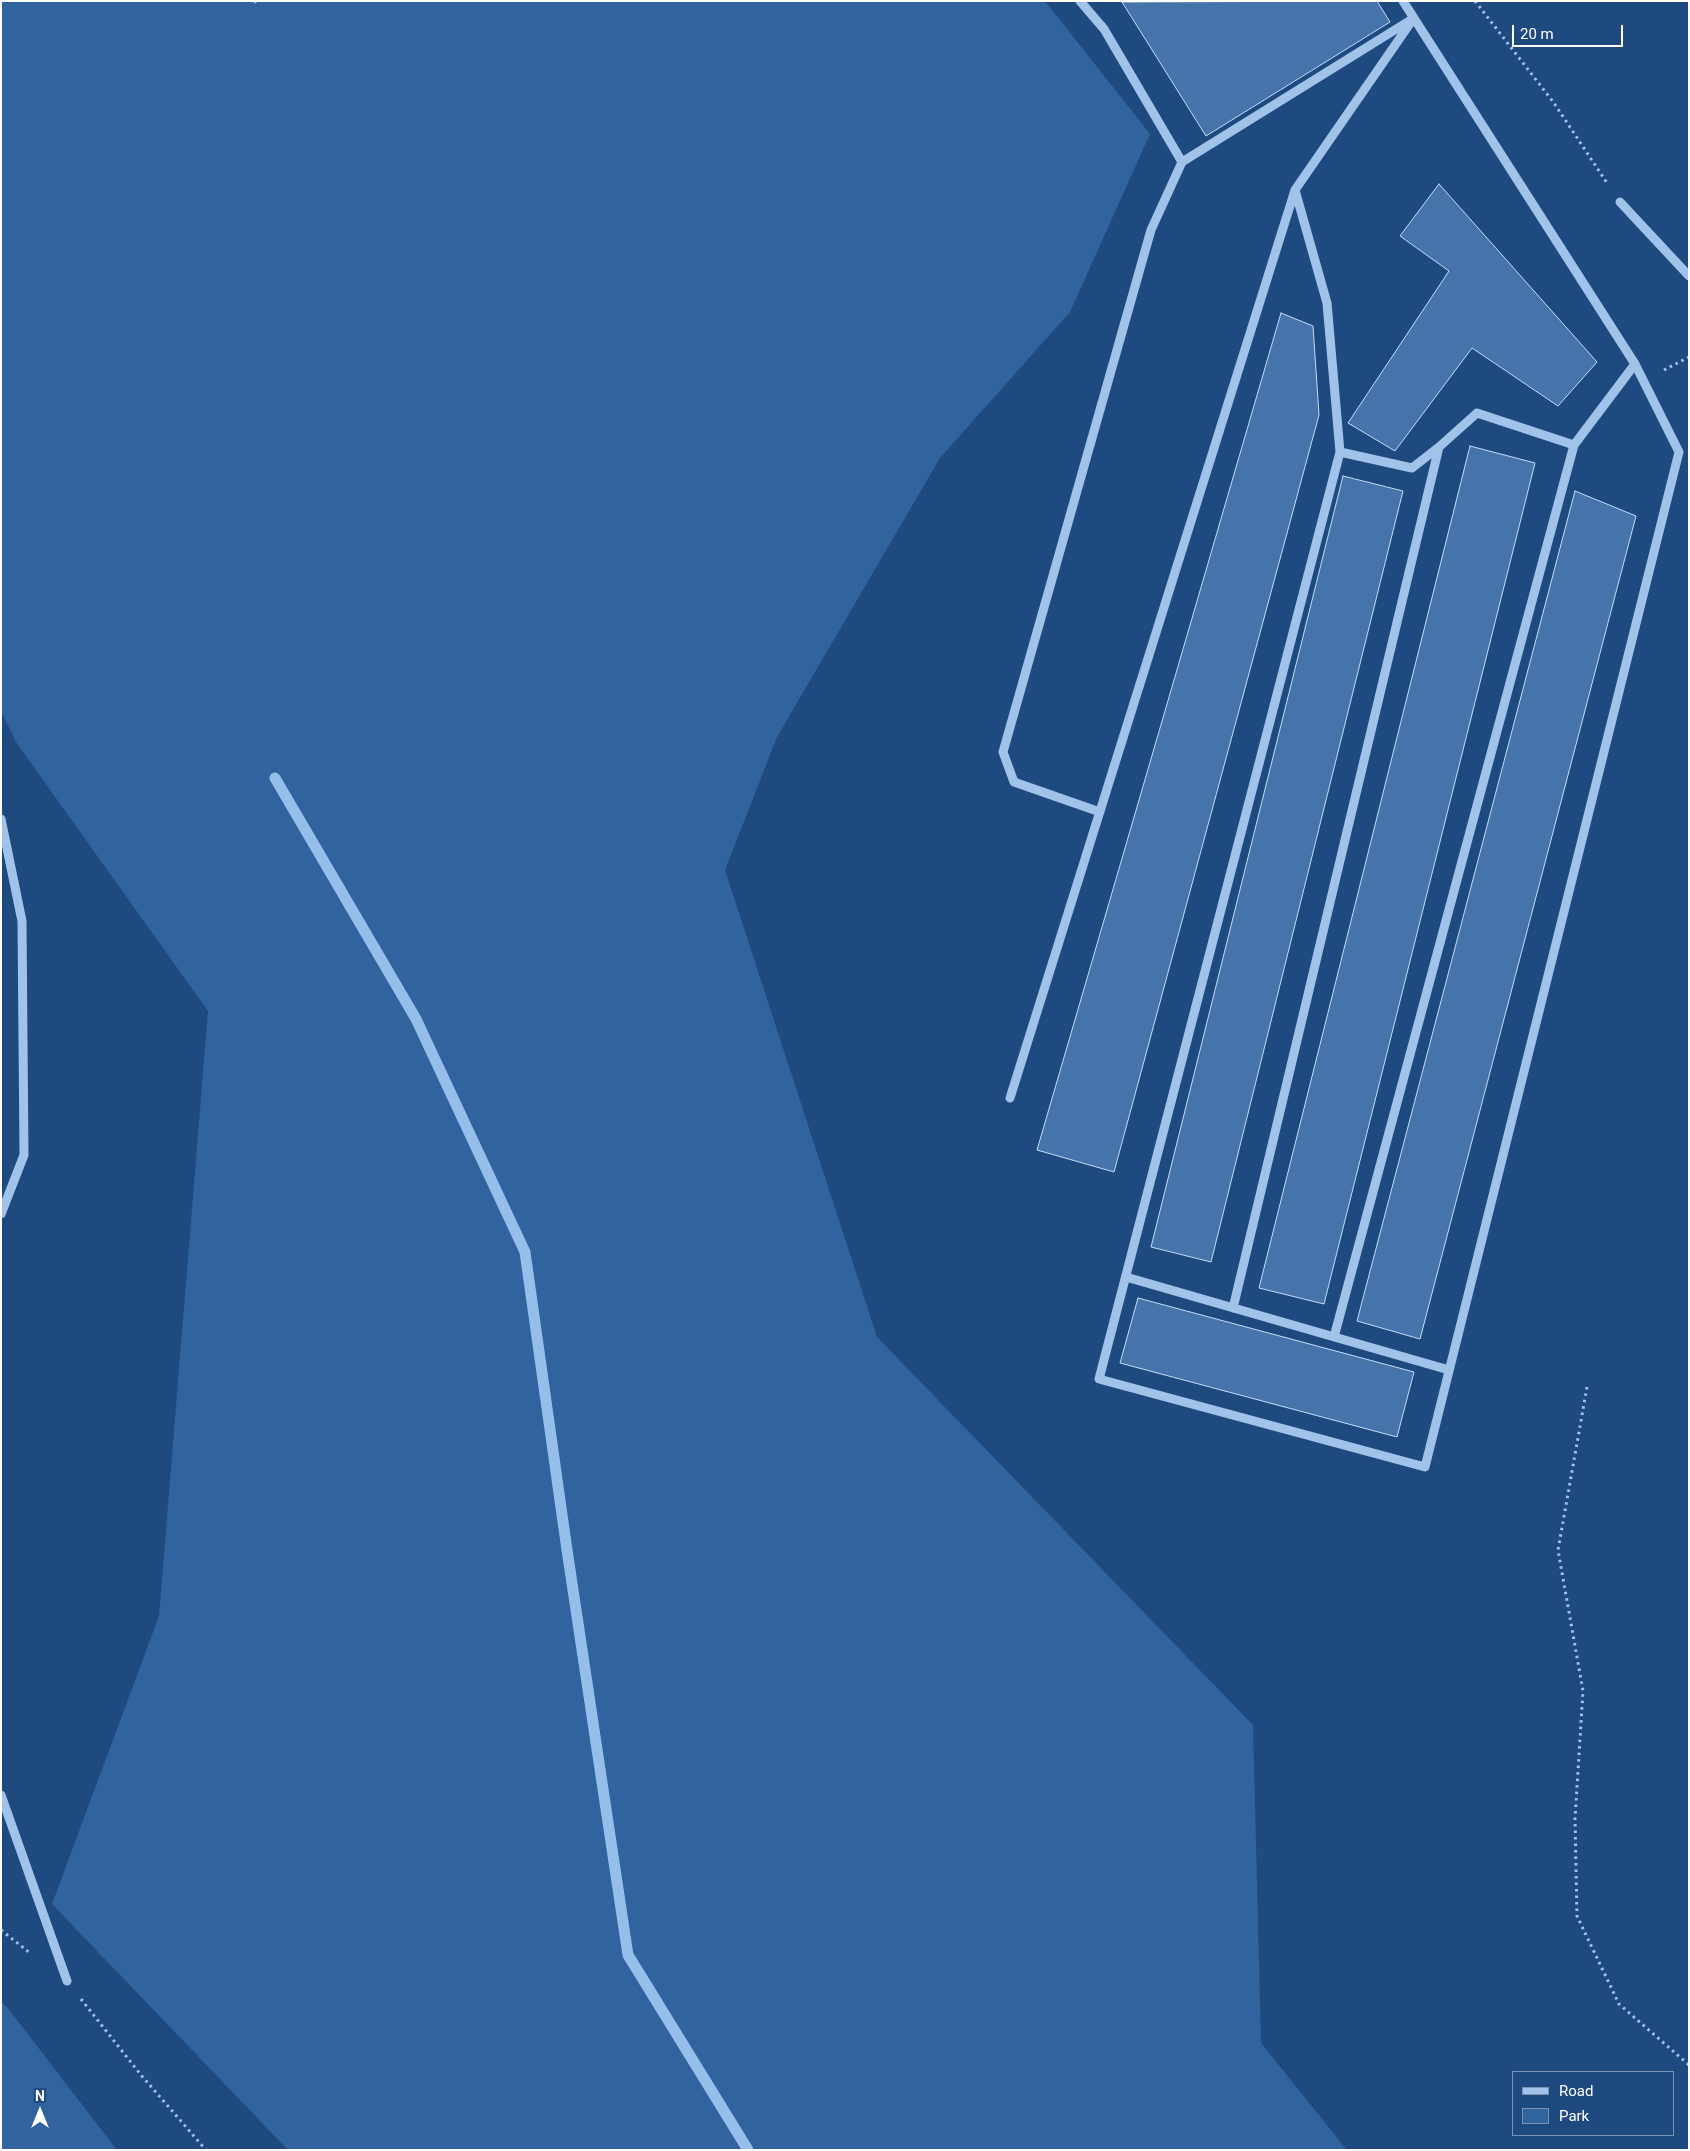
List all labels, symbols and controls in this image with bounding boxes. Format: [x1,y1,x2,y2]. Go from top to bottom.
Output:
scale bar [1515,15,1626,47]
text: 20 m [1520,25,1554,43]
legend [1512,2071,1675,2136]
text: Road [1559,2082,1593,2100]
north arrow [15,2086,65,2136]
text: N [35,2088,45,2104]
text: Park [1559,2107,1589,2125]

